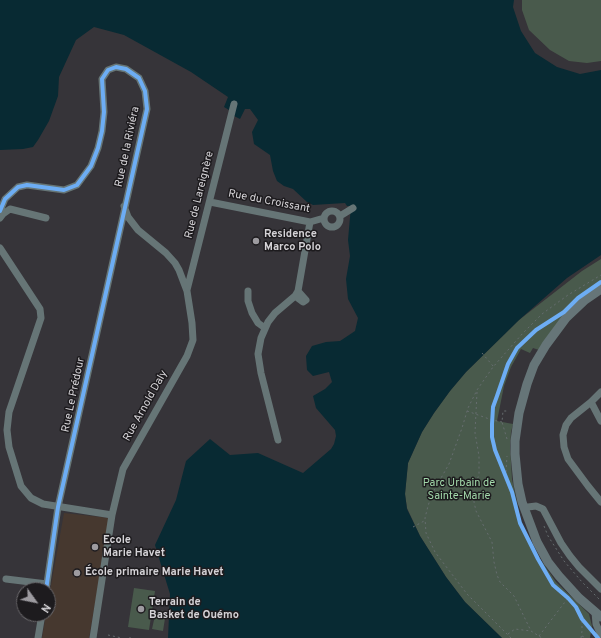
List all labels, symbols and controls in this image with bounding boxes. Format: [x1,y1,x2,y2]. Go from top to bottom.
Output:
street label: Rue de la Riviéra [113,106,143,188]
street label: Rue de Lareignère [183,150,217,240]
street label: Rue du Croissant [227,188,311,216]
place label: Residence Marco Polo [264,228,321,254]
marker: Residence Marco Polo [251,236,261,246]
street label: Rue Le Prédour [60,356,88,434]
street label: Rue Arnold Daly [121,368,171,444]
park label: Parc Urbain de Sainte-Marie [423,477,495,503]
place label: Ecole Marie Havet [103,534,165,560]
marker: Ecole Marie Havet [90,542,100,552]
place label: École primaire Marie Havet [85,566,224,580]
marker: École primaire Marie Havet [72,568,82,578]
north arrow [16,582,56,622]
place label: Terrain de Basket de Ouémo [149,596,239,622]
text: N [37,601,53,615]
marker: Terrain de Basket de Ouémo [136,604,146,614]

